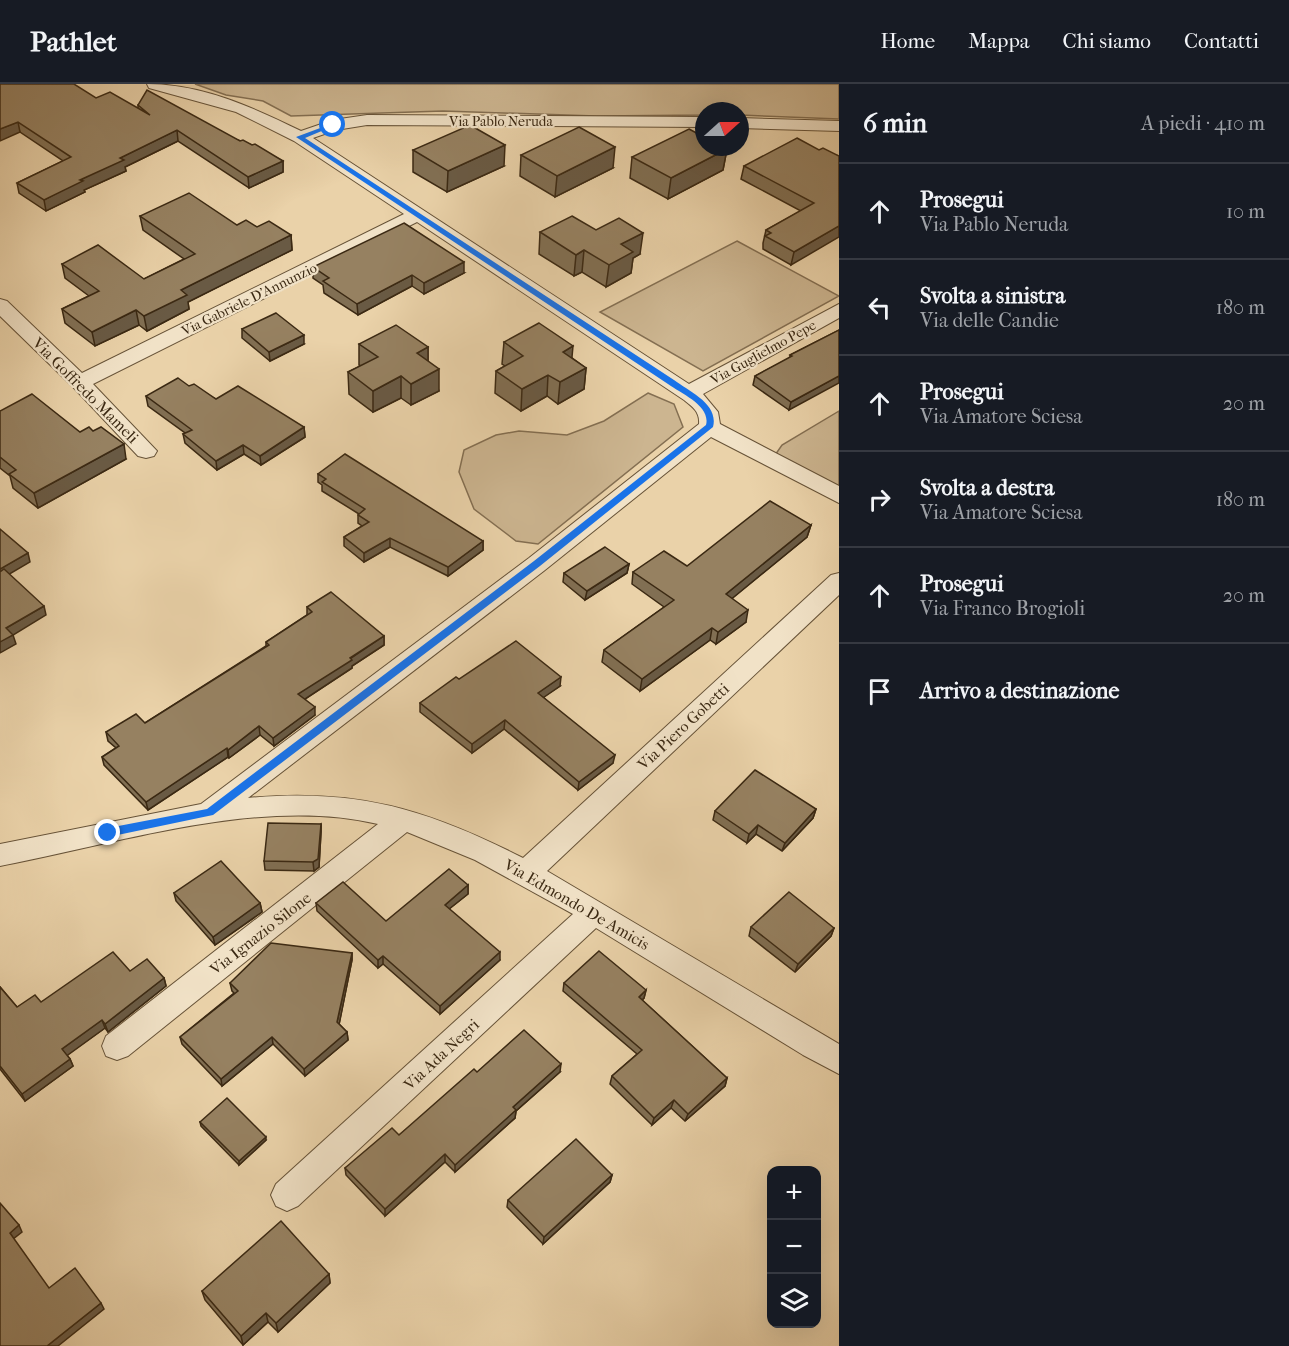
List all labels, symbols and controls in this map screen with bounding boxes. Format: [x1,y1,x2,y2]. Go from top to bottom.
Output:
text: Pathlet [30,25,117,58]
text: Home [881,29,935,53]
text: Mappa [968,29,1030,53]
text: Chi siamo [1063,29,1151,53]
text: Contatti [1184,29,1259,53]
north arrow [695,102,749,156]
text: 6 min [863,108,927,139]
route start [319,111,345,137]
text: A piedi · 410 m [1141,112,1265,135]
street label: Via Pablo Neruda [448,113,553,130]
text: Prosegui [920,187,1004,213]
icon: ahead [863,195,896,228]
text: 10 m [1226,200,1265,223]
text: Via Pablo Neruda [920,213,1068,236]
street label: Via Gabriele D'Annunzio [178,259,320,340]
text: Svolta a sinistra [920,283,1065,309]
icon: left [863,291,896,324]
text: 180 m [1216,296,1265,319]
text: Via delle Candie [920,309,1059,332]
street label: Via Guglielmo Pepe [707,316,819,389]
street label: Via Goffredo Mameli [28,333,143,447]
text: Prosegui [920,379,1004,405]
icon: ahead [863,387,896,420]
text: 20 m [1223,392,1265,415]
text: Via Amatore Sciesa [920,405,1082,428]
text: Svolta a destra [920,475,1054,501]
icon: right [863,483,896,516]
text: 180 m [1216,488,1265,511]
text: Via Amatore Sciesa [920,501,1082,524]
text: Prosegui [920,571,1004,597]
icon: ahead [863,579,896,612]
text: 20 m [1223,584,1265,607]
text: Via Franco Brogioli [920,597,1085,620]
icon: arrive [863,675,896,708]
text: Arrivo a destinazione [920,678,1119,704]
street label: Via Piero Gobetti [633,679,733,774]
route end [94,819,120,845]
street label: Via Edmondo De Amicis [500,855,653,954]
street label: Via Ignazio Silone [205,888,315,979]
street label: Via Ada Negri [399,1015,483,1095]
map controls [767,1166,821,1328]
button: + [767,1166,821,1220]
button: − [767,1220,821,1274]
button: layers [767,1274,821,1328]

